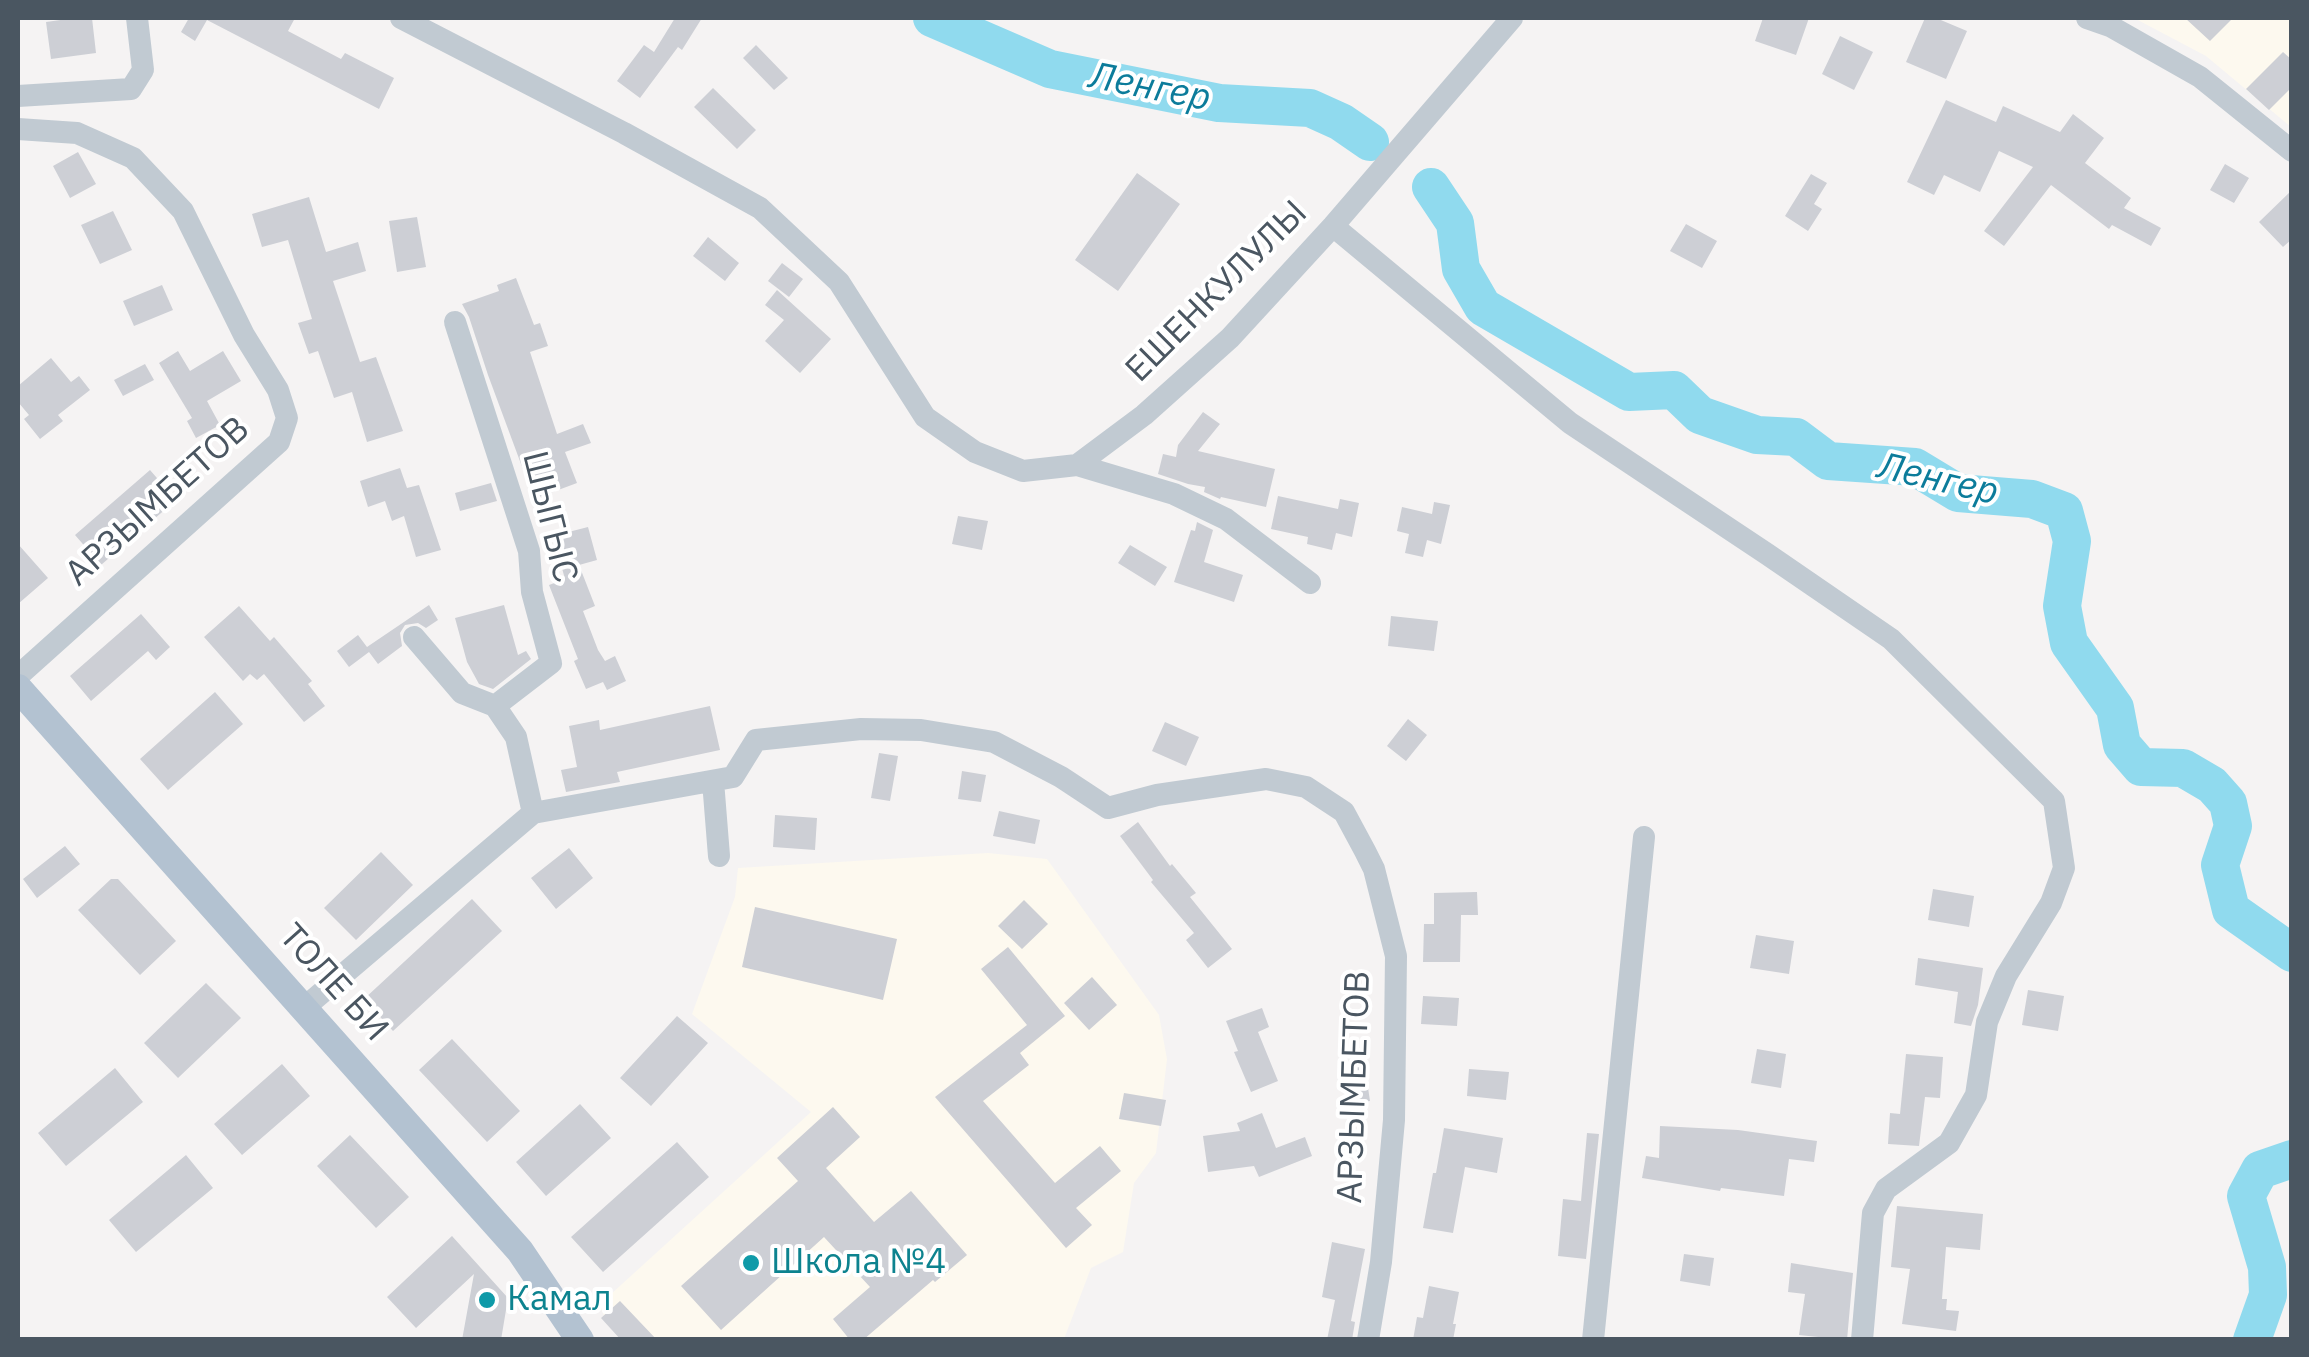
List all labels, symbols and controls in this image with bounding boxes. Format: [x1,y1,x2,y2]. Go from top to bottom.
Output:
water label: Ленгер [1086,54,1214,122]
street label: ЕШЕНКУЛУЛЫ [1118,193,1316,391]
street label: АРЗЫМБЕТОВ [57,409,259,595]
water label: Ленгер [1873,444,2003,516]
street label: ШЫГЫС [512,447,586,587]
street label: ТОЛЕ БИ [270,916,396,1050]
street label: АРЗЫМБЕТОВ [1330,970,1380,1204]
place label: Школа №4 [771,1242,946,1284]
marker: Школа №4 [740,1252,762,1274]
place label: Камал [507,1279,612,1321]
marker: Камал [476,1289,498,1311]

